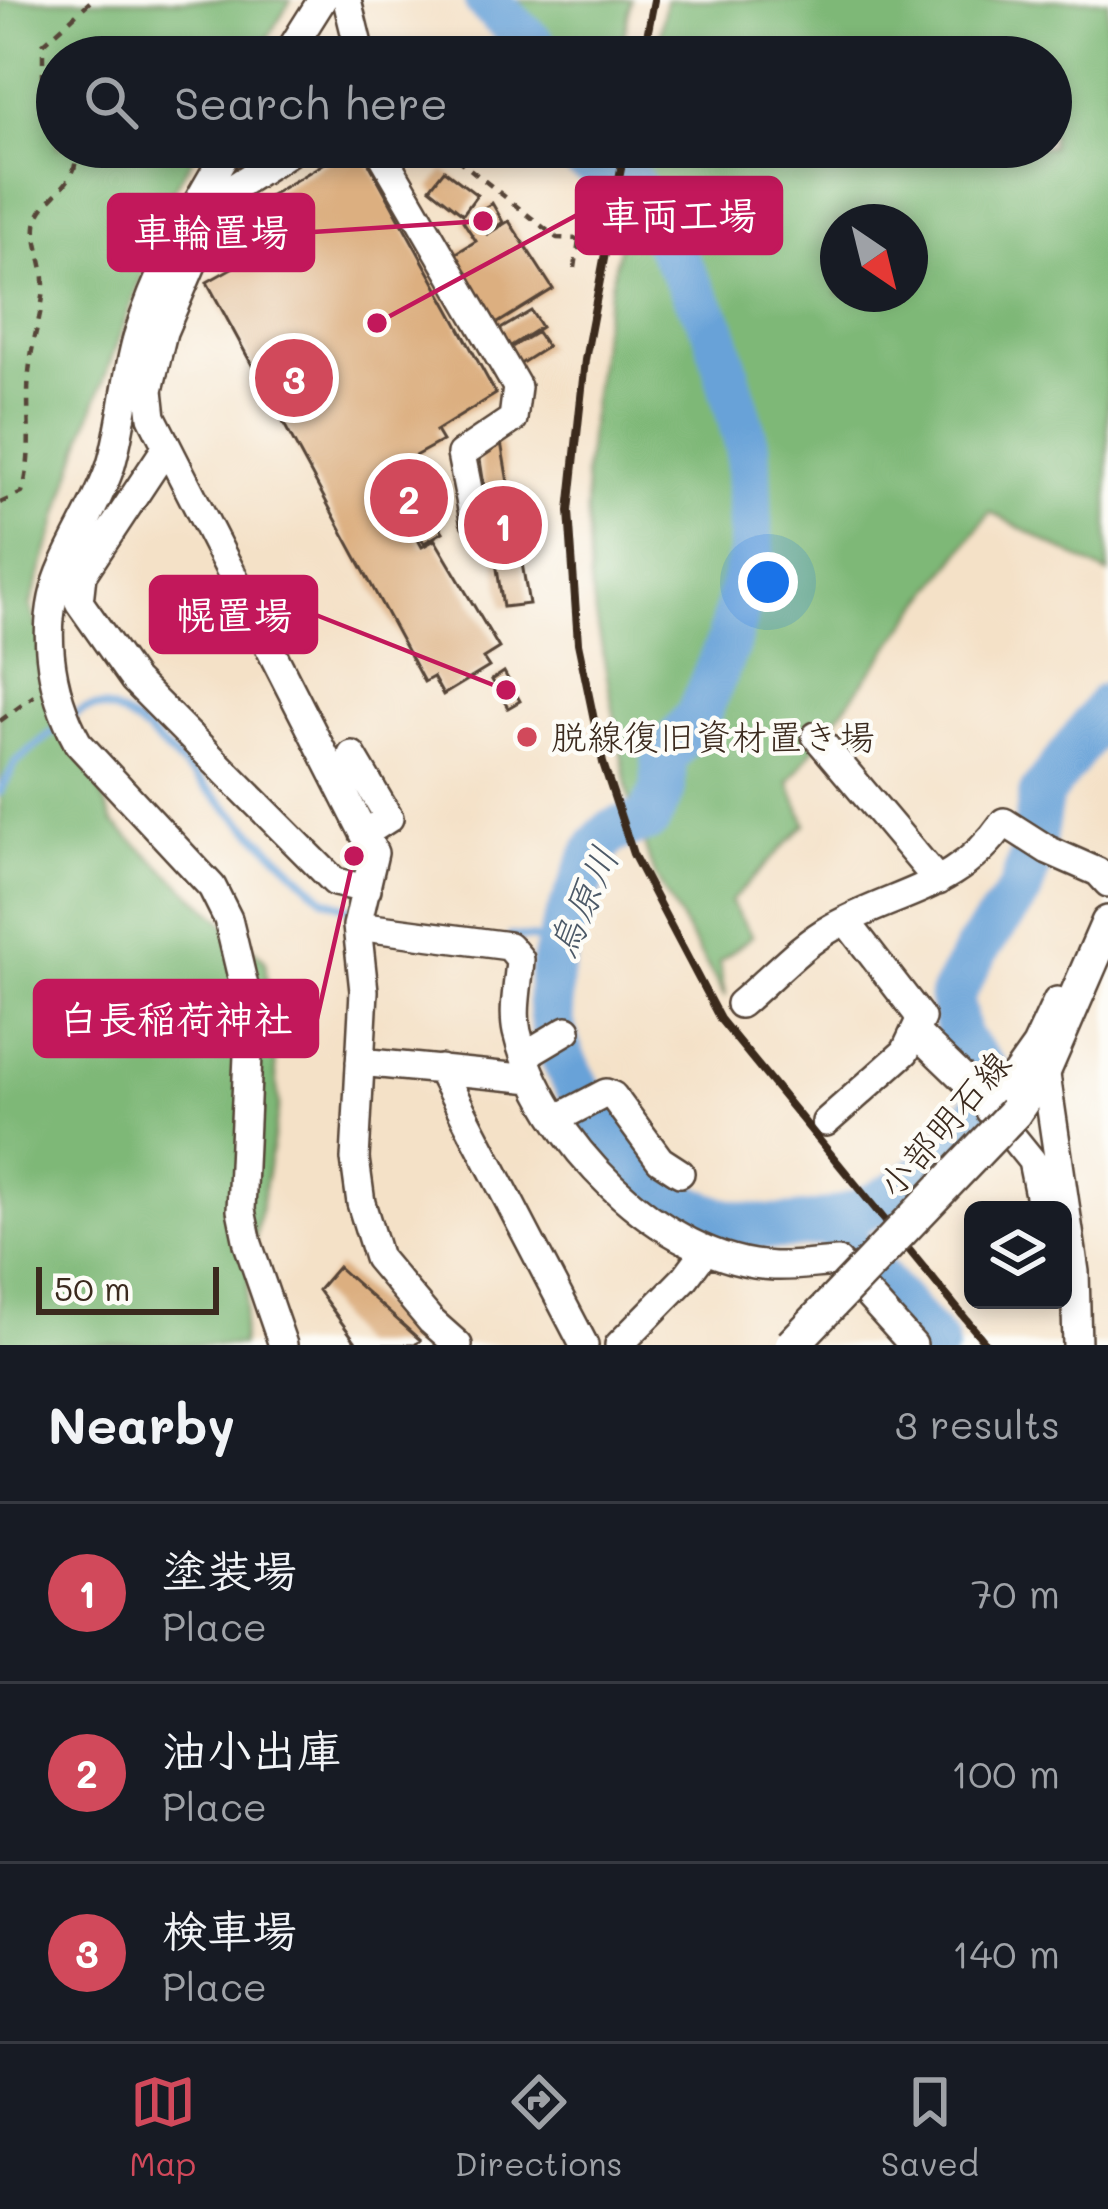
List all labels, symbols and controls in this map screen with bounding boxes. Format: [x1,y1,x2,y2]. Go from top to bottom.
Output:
search box [36,36,1072,168]
icon: search [78,69,144,135]
text: Search here [174,73,448,131]
callout: 車両工場 [577,178,781,253]
text: 車両工場 [601,188,757,239]
callout: 車輪置場 [109,195,313,270]
north arrow [820,204,928,312]
text: 車輪置場 [133,205,289,256]
pin: 3 [255,333,333,423]
pin: 2 [370,453,448,543]
pin: 1 [464,480,542,570]
your location [738,552,798,612]
callout: 幌置場 [151,577,316,652]
text: 幌置場 [175,588,293,639]
place label: 脱線復旧資材置き場 [551,712,875,759]
marker: 脱線復旧資材置き場 [514,724,540,750]
water label: 烏原川 [535,838,629,965]
callout: 白長稲荷神社 [35,981,317,1056]
text: 白長稲荷神社 [59,992,293,1043]
street label: 小部明石線 [866,1040,1020,1206]
map controls [964,1201,1072,1309]
button: layers [964,1201,1072,1309]
scale bar [36,1261,219,1314]
text: 50 m [54,1266,130,1309]
text: Nearby [48,1390,235,1457]
text: 3 results [895,1398,1060,1449]
text: 塗装場 [162,1540,297,1598]
text: 1 [78,1567,96,1618]
text: 70 m [971,1567,1060,1618]
text: Place [162,1600,267,1651]
text: 油小出庫 [162,1720,342,1778]
text: 2 [76,1747,98,1798]
text: 100 m [951,1747,1060,1798]
text: Place [162,1780,267,1831]
text: 検車場 [162,1900,297,1958]
text: 3 [75,1927,99,1978]
text: 140 m [952,1927,1060,1978]
text: Place [162,1960,267,2011]
tab: Map [129,2069,196,2184]
tab: Directions [455,2069,622,2184]
tab: Saved [881,2069,979,2184]

